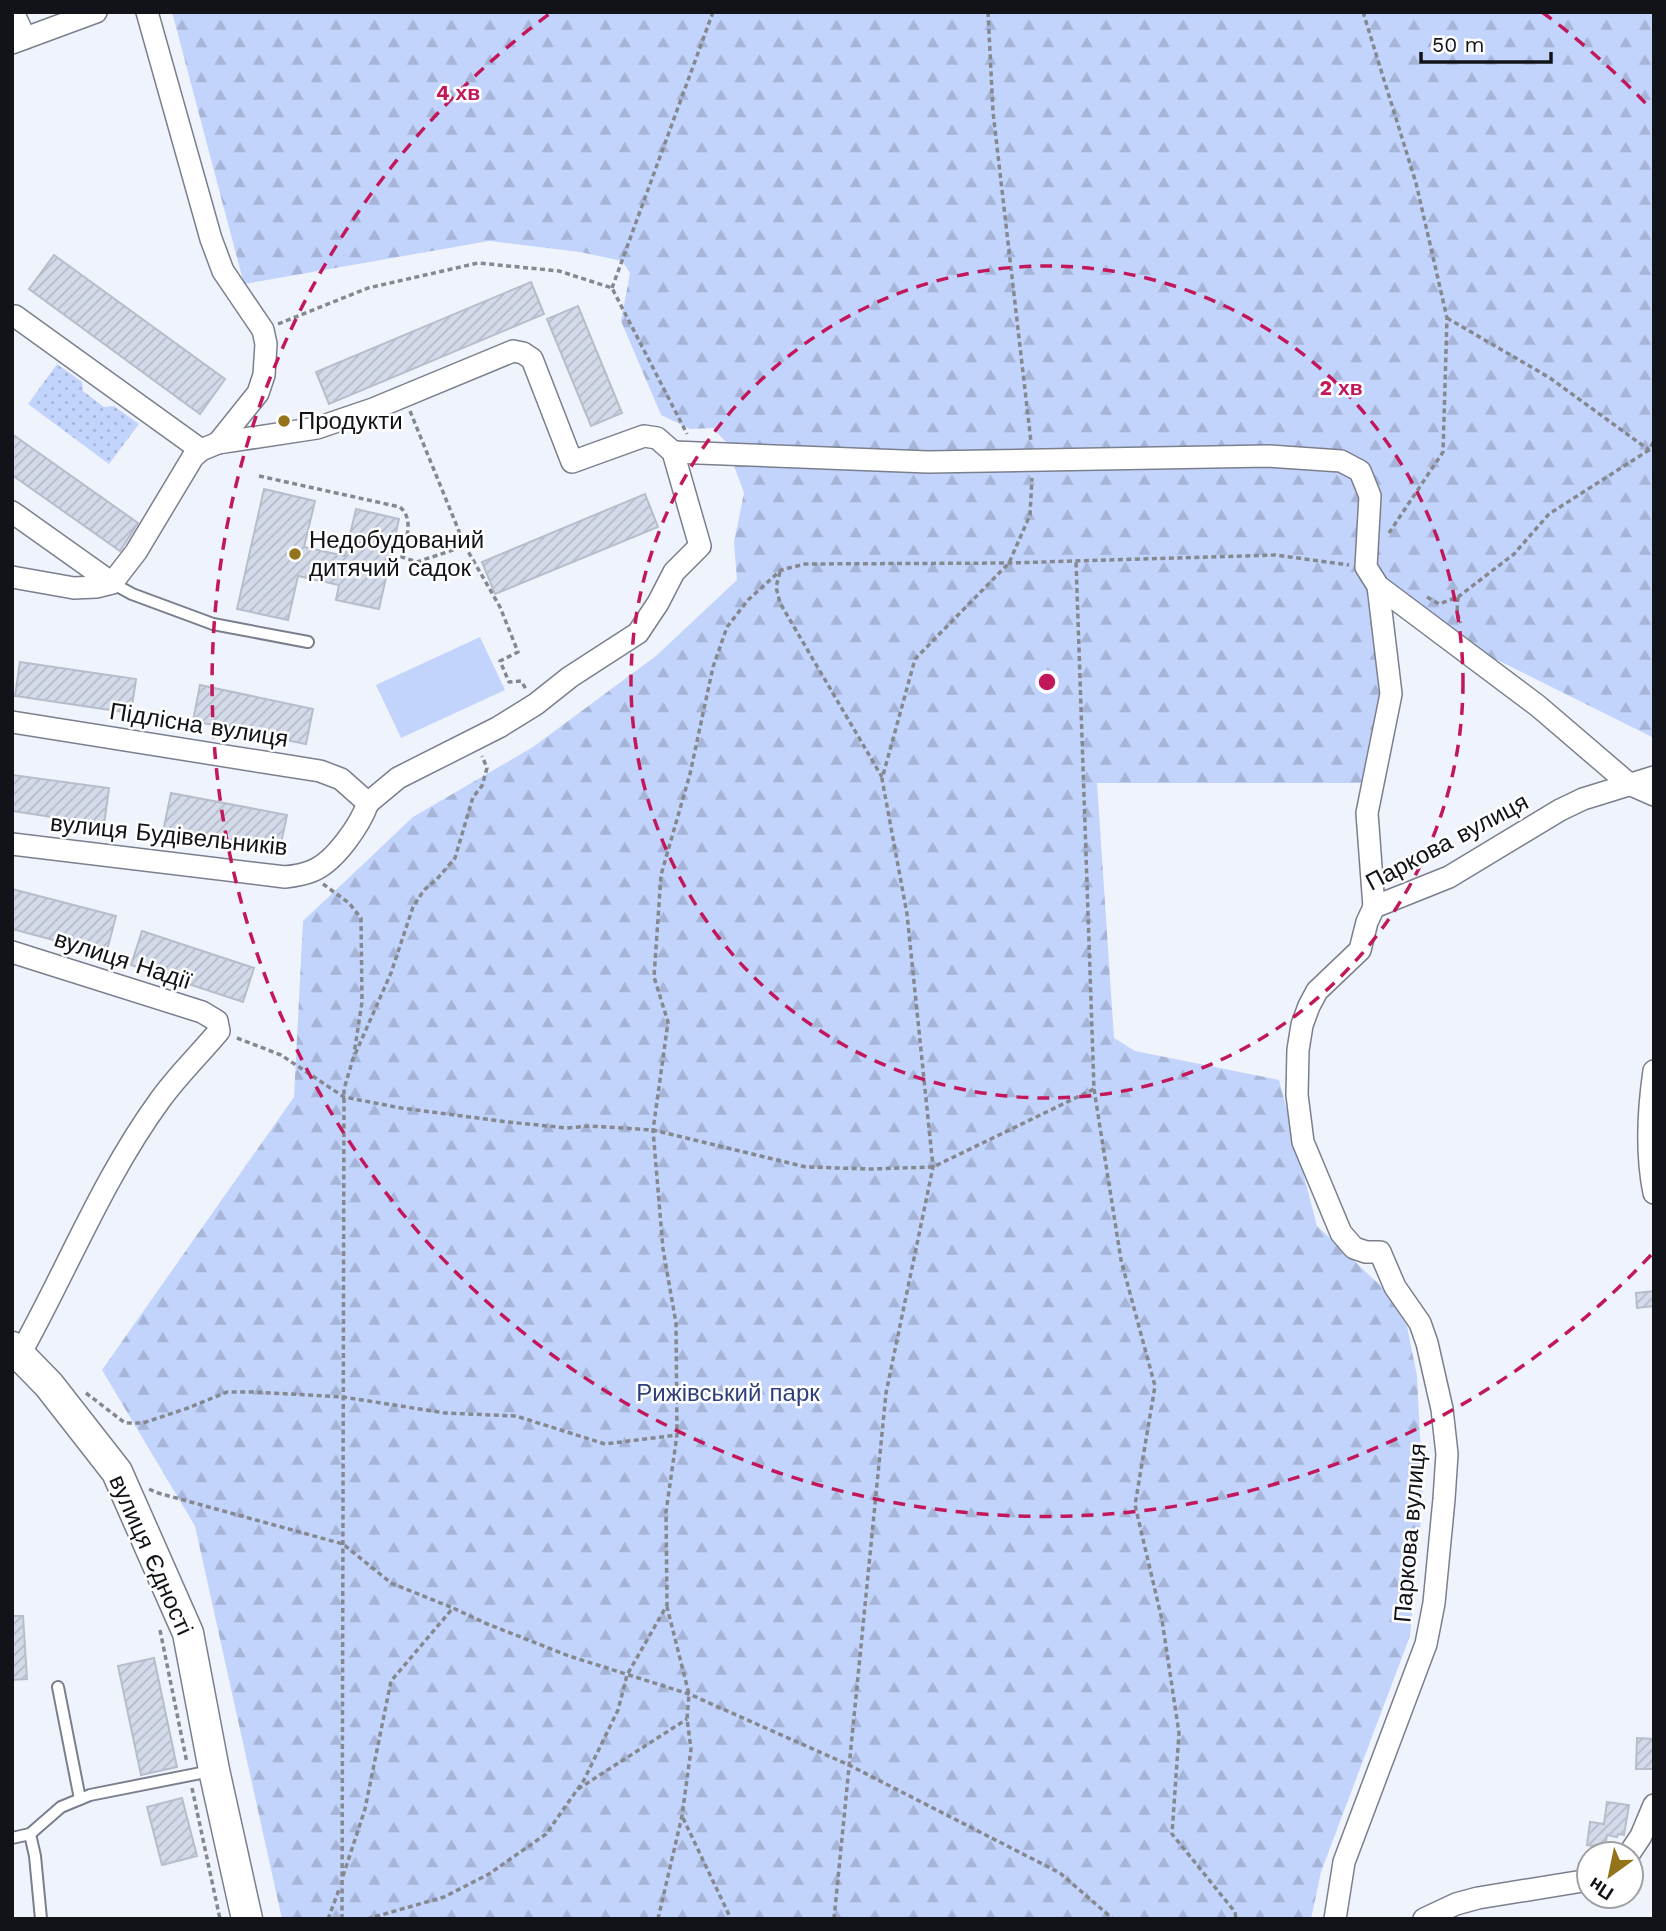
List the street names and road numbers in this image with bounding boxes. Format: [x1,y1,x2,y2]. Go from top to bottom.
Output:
street label: Підлісна вулиця [108,697,290,753]
street label: Паркова вулиця [1361,787,1533,897]
street label: вулиця Будівельників [49,809,289,861]
street label: вулиця Надії [51,925,196,995]
street label: Паркова вулиця [1388,1442,1432,1624]
street label: вулиця Єдності [103,1471,199,1639]

